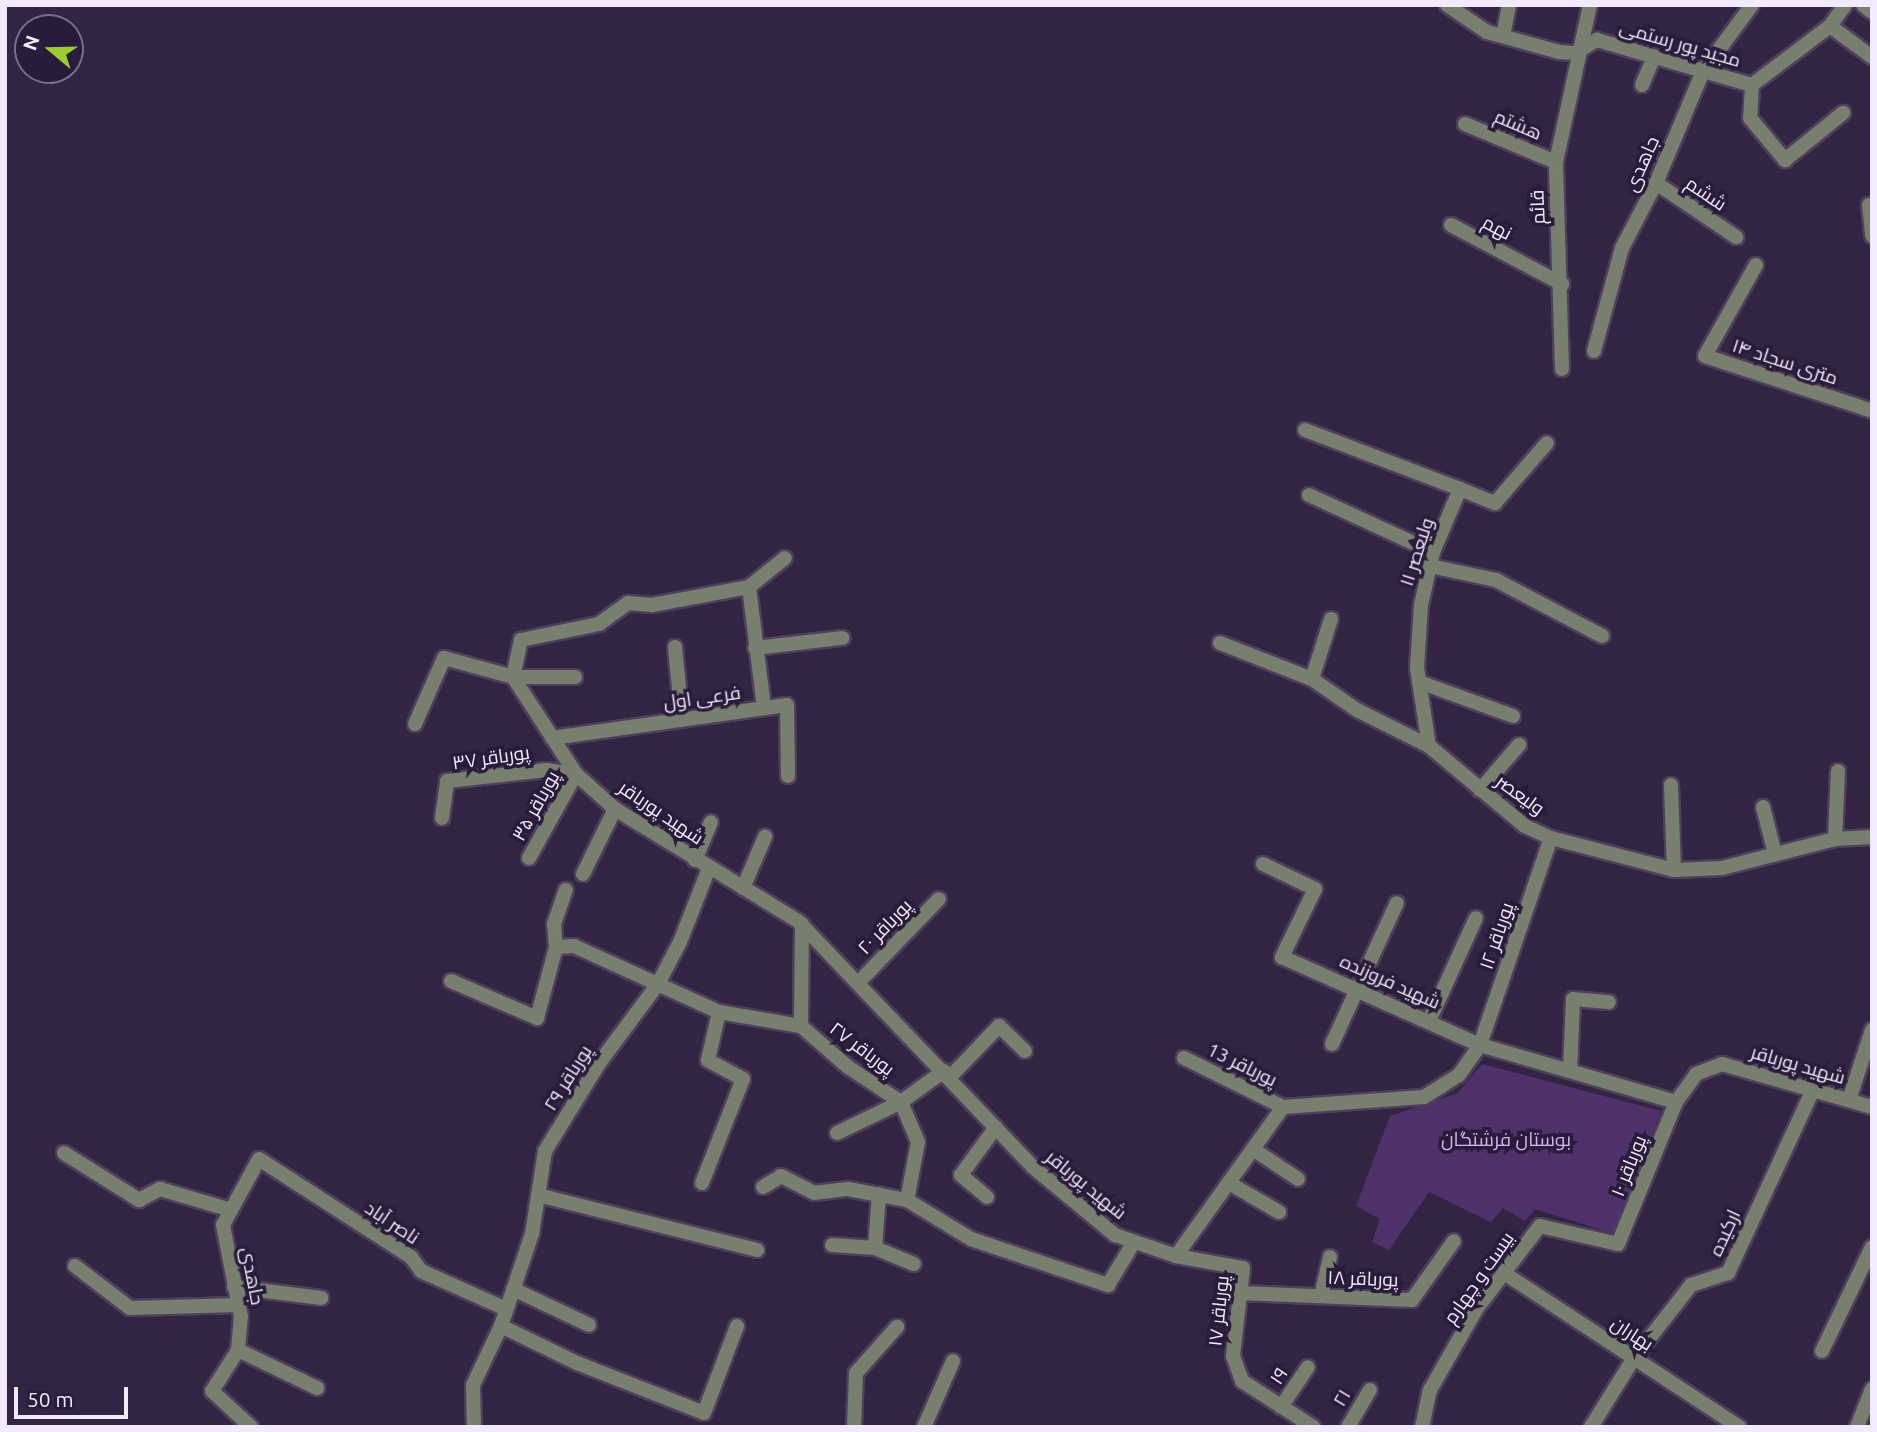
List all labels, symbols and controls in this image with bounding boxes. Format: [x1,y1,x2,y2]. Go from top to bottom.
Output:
north arrow [14,14,84,84]
street label: مجید پور رستمی [1617,16,1743,72]
text: N [18,33,44,53]
street label: هشتم [1491,105,1545,145]
street label: جاهدی [1620,133,1664,195]
street label: ششم [1681,172,1731,216]
street label: قائم [1526,189,1550,225]
street label: نهم [1478,211,1516,245]
street label: ۱۴ متری سجاد [1729,334,1841,390]
street label: ولیعصر ۱۱ [1395,515,1439,589]
street label: فرعی اول [662,681,742,715]
street label: پورباقر ۳۷ [451,741,531,775]
street label: پورباقر ۳۵ [507,767,565,845]
street label: ولیعصر [1491,770,1549,820]
street label: شهید پورباقر [614,776,708,850]
street label: پورباقر ۲۰ [853,895,917,959]
street label: پورباقر ۱۲ [1475,900,1519,972]
street label: شهید فروزنده [1336,950,1444,1014]
street label: پورباقر ۲۷ [825,1017,899,1081]
street label: پورباقر 13 [1203,1038,1281,1092]
street label: پورباقر ۲۹ [539,1041,597,1115]
street label: شهید پورباقر [1748,1041,1848,1089]
park label: بوستان فرشتگان [1441,1129,1571,1151]
street label: پورباقر ۱۰ [1606,1132,1652,1200]
street label: شهید پورباقر [1041,1146,1131,1224]
street label: ناصر آباد [360,1197,424,1249]
street label: ارکیده [1704,1206,1746,1260]
street label: بیست و چهارم [1439,1228,1519,1328]
street label: جاهدی [235,1245,269,1307]
street label: پورباقر ۱۸ [1327,1266,1399,1292]
street label: پورباقر ۱۷ [1204,1274,1234,1348]
street label: بهاران [1607,1312,1657,1356]
street label: ۱۹ [1265,1363,1293,1389]
scale bar [18,1372,131,1416]
street label: ۲۱ [1328,1385,1356,1411]
text: 50 m [27,1387,74,1411]

